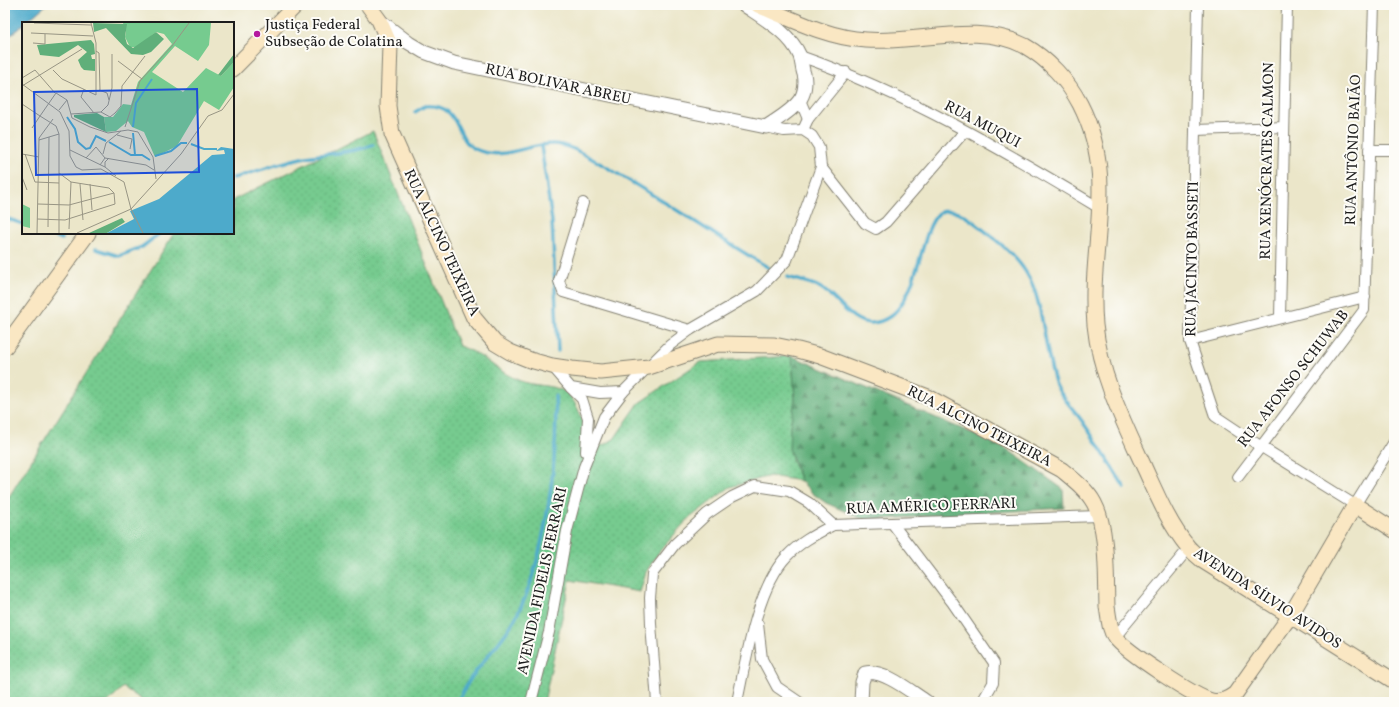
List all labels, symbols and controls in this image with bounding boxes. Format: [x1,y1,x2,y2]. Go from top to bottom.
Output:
place label: Justiça Federal Subseção de Colatina [265,15,403,53]
inset map [22,22,234,234]
marker: Justiça Federal Subseção de Colatina [252,29,262,39]
street label: RUA BOLIVAR ABREU [483,59,633,111]
street label: RUA XENÓCRATES CALMON [1256,62,1280,260]
street label: RUA ANTÔNIO BAIÃO [1341,74,1367,226]
street label: RUA MUQUI [940,96,1024,154]
street label: RUA ALCINO TEIXEIRA [398,166,484,320]
street label: RUA JACINTO BASSETI [1181,181,1205,337]
street label: RUA AFONSO SCHUWAB [1234,306,1354,452]
street label: RUA ALCINO TEIXEIRA [903,381,1055,473]
street label: AVENIDA FIDELIS FERRARI [513,485,573,677]
street label: RUA AMÉRICO FERRARI [846,494,1016,520]
street label: AVENIDA SÍLVIO AVIDOS [1189,543,1345,655]

